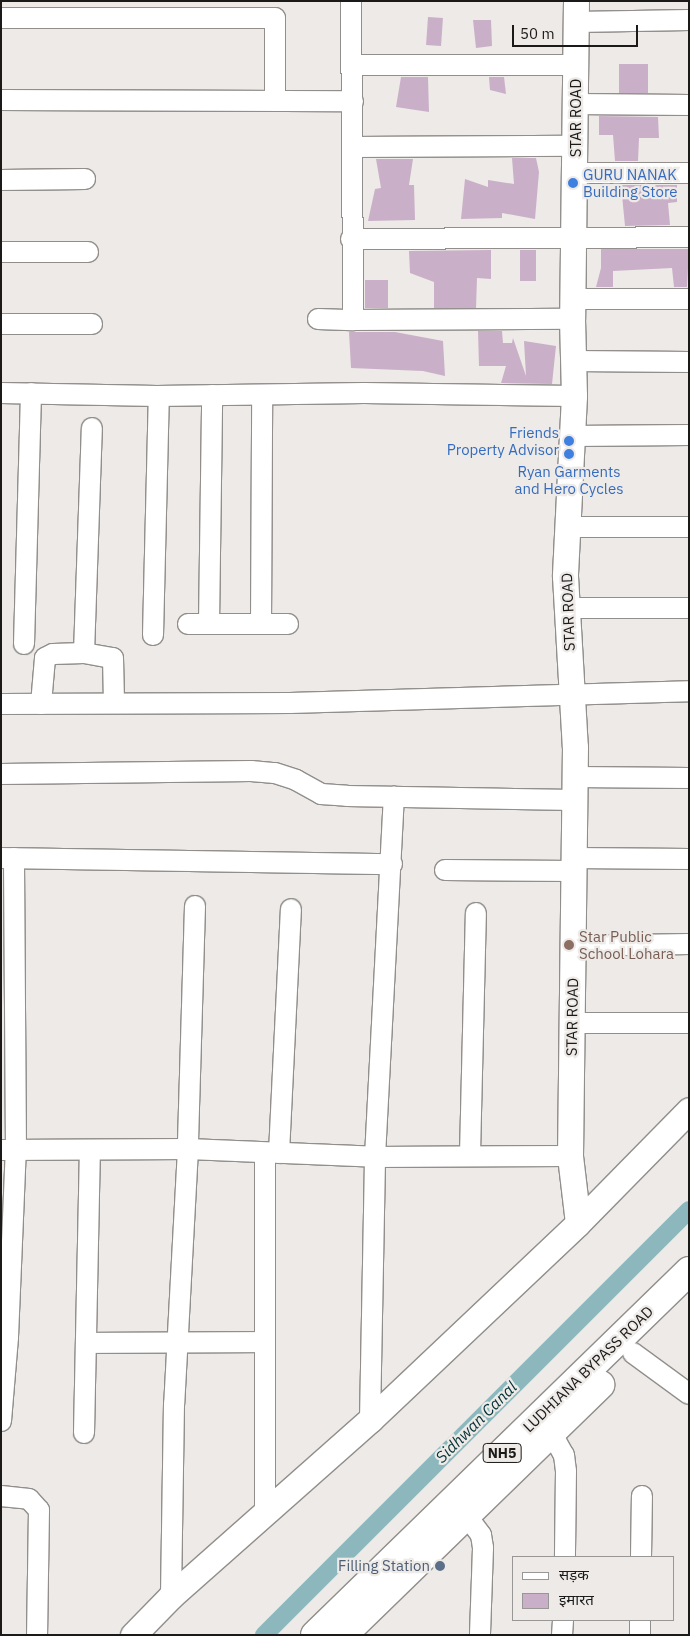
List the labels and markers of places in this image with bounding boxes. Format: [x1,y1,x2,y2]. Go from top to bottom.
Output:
place label: GURU NANAK Building Store [583,165,678,200]
marker: GURU NANAK Building Store [567,177,579,189]
place label: Friends Property Advisor [447,423,559,458]
marker: Friends Property Advisor [563,435,575,447]
marker: Ryan Garments and Hero Cycles [563,448,575,460]
place label: Ryan Garments and Hero Cycles [515,462,623,497]
place label: Star Public School Lohara [579,927,674,962]
marker: Star Public School Lohara [563,939,575,951]
place label: Filling Station [338,1557,430,1575]
marker: Filling Station [434,1560,446,1572]

